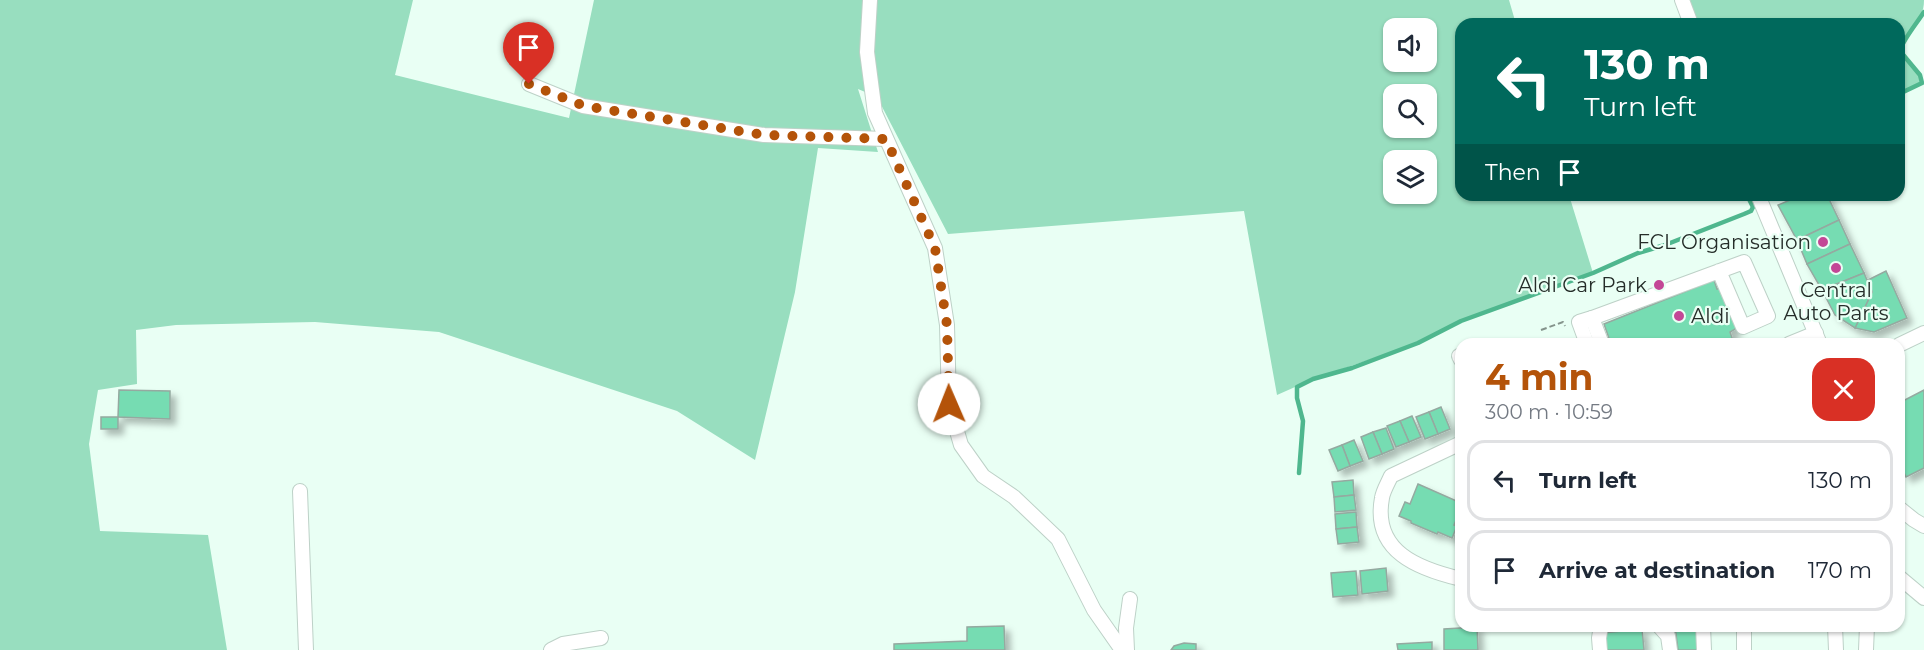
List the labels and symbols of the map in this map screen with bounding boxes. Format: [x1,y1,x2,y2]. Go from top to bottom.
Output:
pin [503,22,554,84]
place label: FCL Organisation [1637,230,1811,254]
marker: FCL Organisation [1816,235,1830,249]
marker: Central Auto Parts [1829,261,1843,275]
place label: Aldi Car Park [1518,273,1647,297]
marker: Aldi Car Park [1652,278,1666,292]
place label: Central Auto Parts [1783,278,1889,325]
place label: Aldi [1691,304,1730,328]
marker: Aldi [1672,309,1686,323]
position arrow [917,372,981,436]

